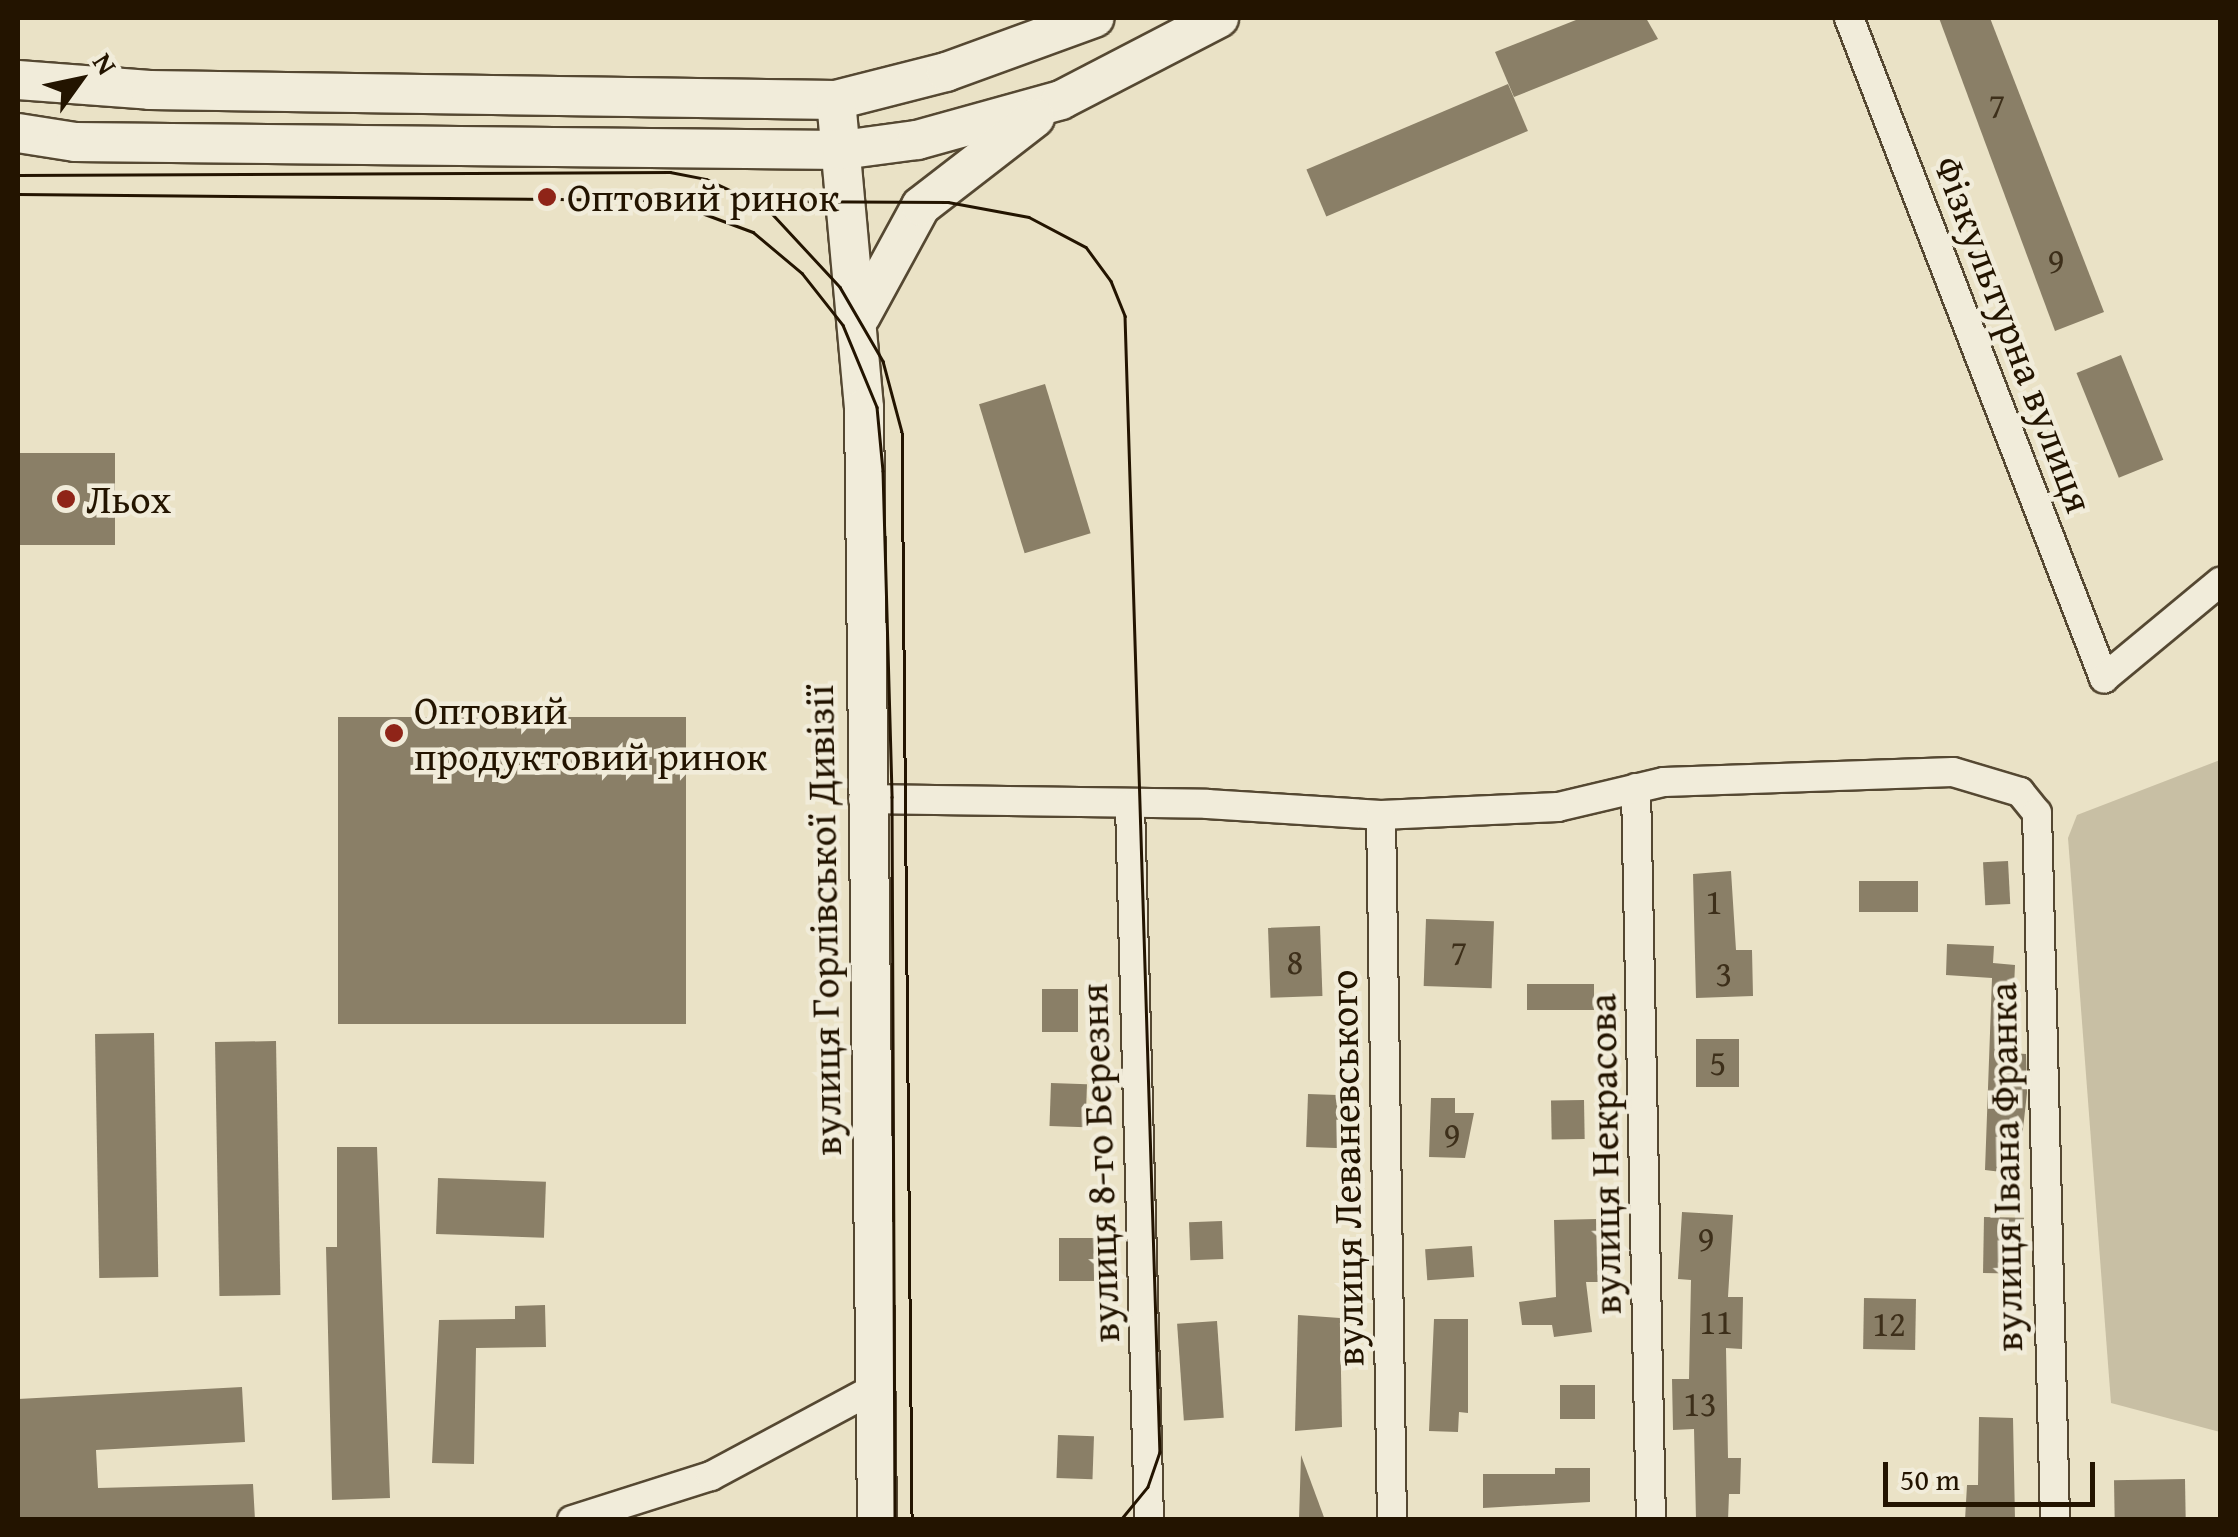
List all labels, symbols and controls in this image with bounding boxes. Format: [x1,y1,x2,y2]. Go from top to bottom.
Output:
north arrow [30,30,130,130]
text: N [83,44,128,82]
house number: 7 [1989,85,2005,127]
street label: Фізкультурна вулиця [1924,149,2104,519]
place label: Оптовий ринок [567,173,839,221]
marker: Оптовий ринок [536,186,558,208]
house number: 9 [2048,240,2064,282]
place label: Льох [86,475,171,523]
marker: Льох [55,488,77,510]
street label: вулиця Горлівської Дивізії [795,684,851,1156]
place label: Оптовий продуктовий ринок [414,686,767,780]
marker: Оптовий продуктовий ринок [383,722,405,744]
house number: 1 [1706,881,1722,923]
house number: 7 [1451,932,1467,974]
house number: 8 [1287,941,1303,983]
house number: 3 [1716,953,1732,995]
street label: вулиця Леваневського [1319,969,1373,1367]
street label: вулиця Івана Франка [1978,982,2032,1352]
street label: вулиця 8-го Березня [1069,983,1129,1343]
street label: вулиця Некрасова [1577,993,1631,1315]
house number: 5 [1710,1042,1726,1084]
house number: 9 [1444,1114,1460,1156]
house number: 9 [1698,1218,1714,1260]
house number: 11 [1699,1301,1733,1343]
house number: 12 [1872,1303,1906,1345]
house number: 13 [1683,1383,1717,1425]
scale bar [1888,1442,2100,1504]
text: 50 m [1900,1457,1960,1501]

